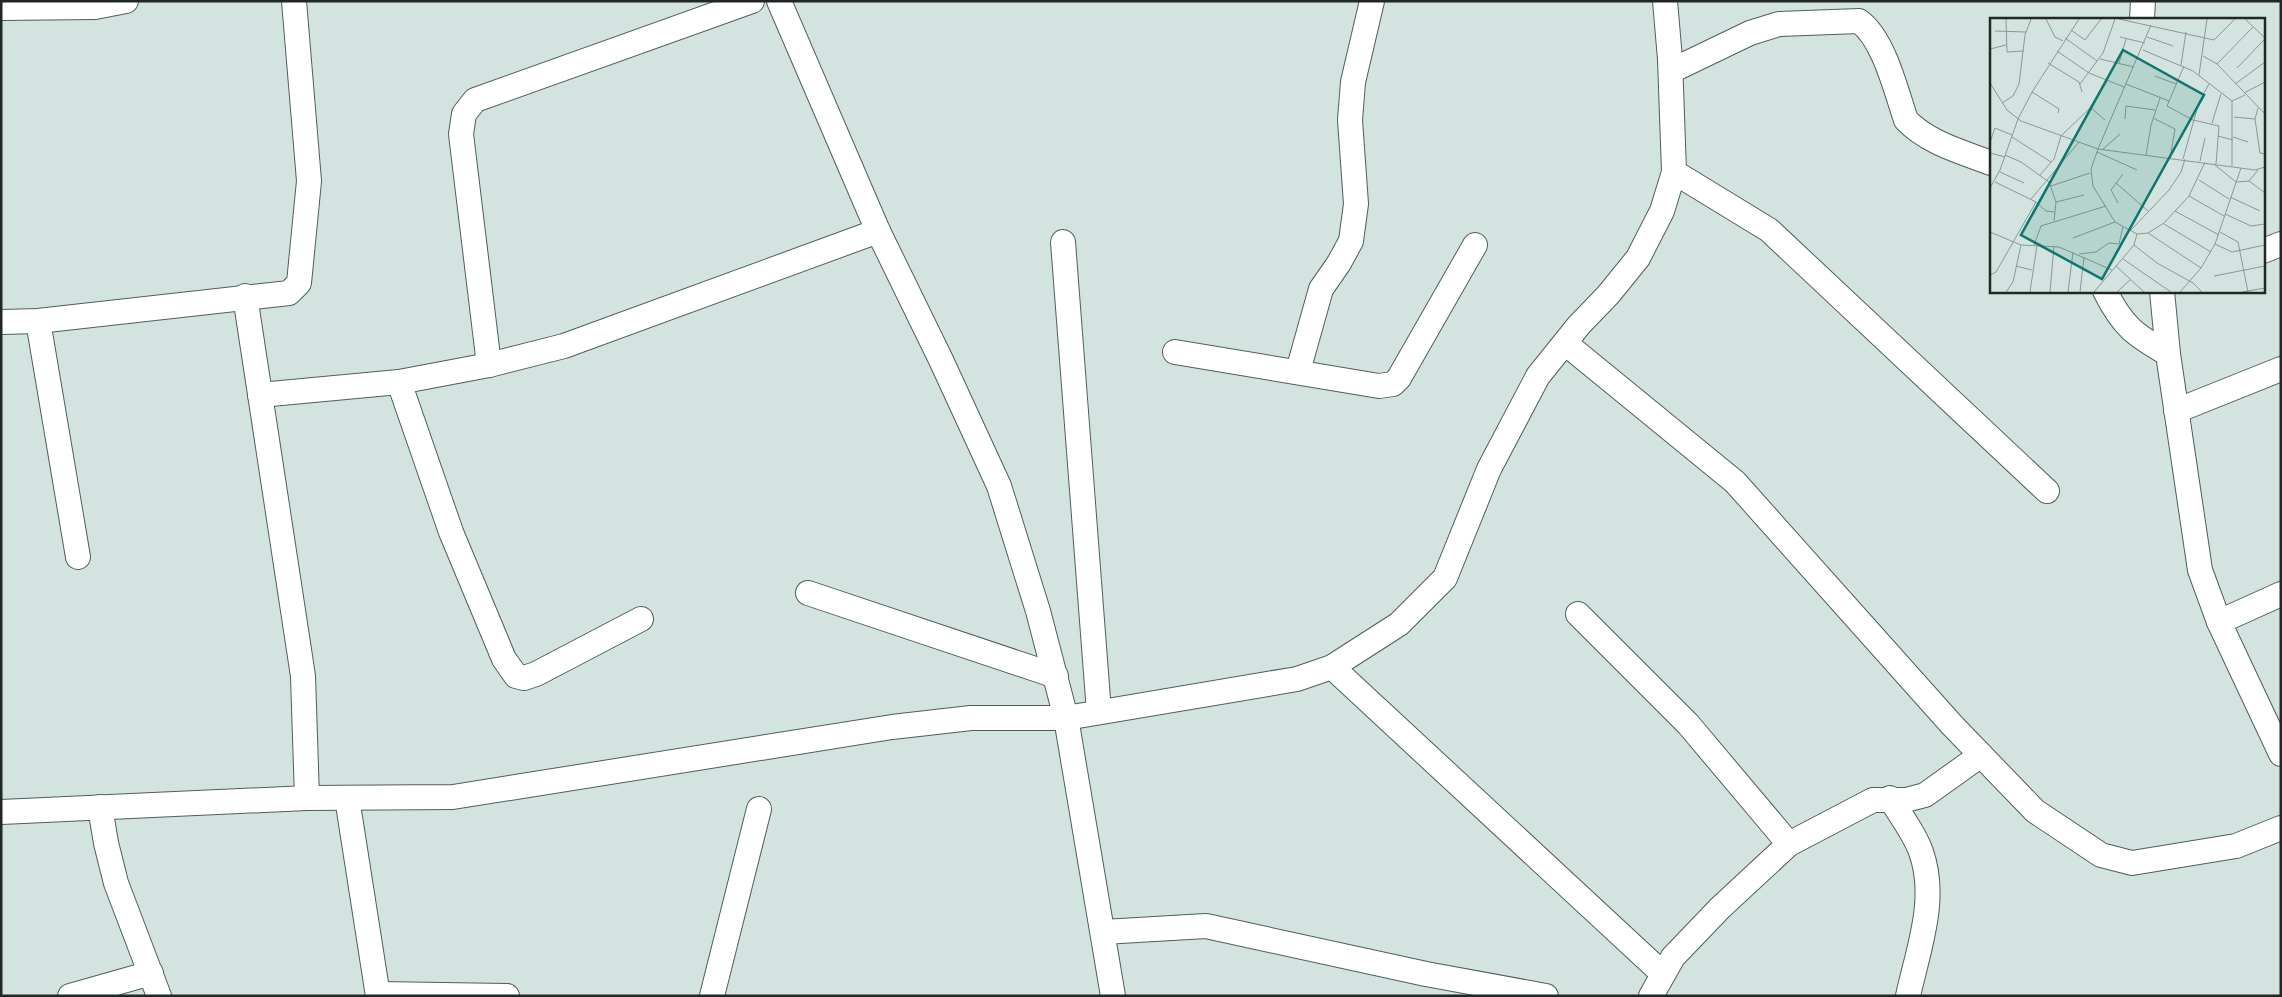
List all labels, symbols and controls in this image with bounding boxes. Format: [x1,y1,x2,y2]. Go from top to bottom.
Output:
inset map [1990,18,2264,292]

